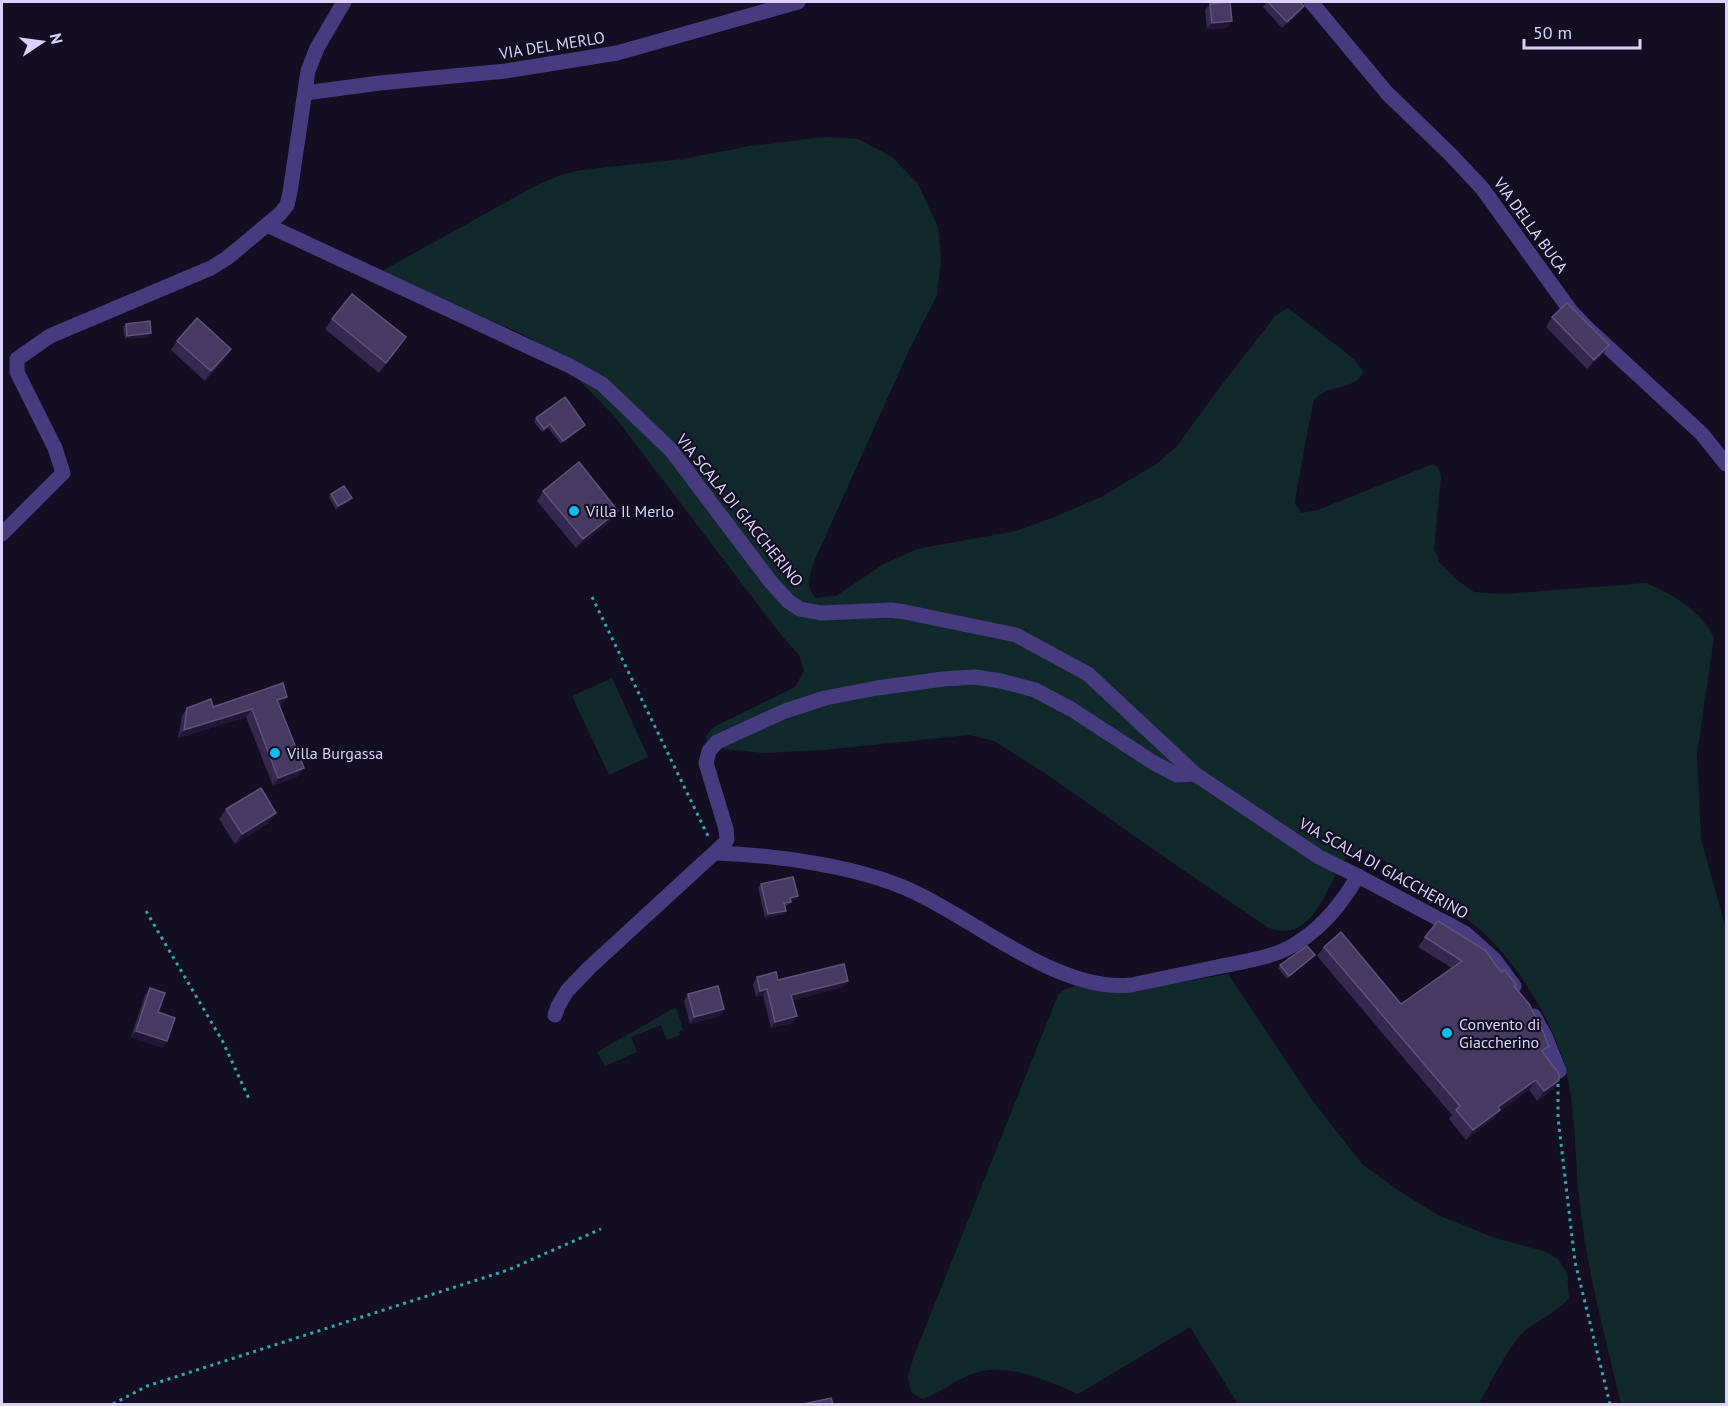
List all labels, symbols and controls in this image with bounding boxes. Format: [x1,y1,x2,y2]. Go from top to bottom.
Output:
north arrow [12,12,72,72]
scale bar [1524,12,1640,50]
text: 50 m [1533,21,1572,44]
street label: VIA DEL MERLO [497,27,606,63]
text: N [46,31,68,46]
street label: VIA DELLA BUCA [1489,173,1573,277]
street label: VIA SCALA DI GIACCHERINO [672,429,808,590]
place label: Villa Il Merlo [585,501,674,521]
marker: Villa Il Merlo [567,504,581,518]
place label: Villa Burgassa [286,743,383,763]
marker: Villa Burgassa [268,746,282,760]
street label: VIA SCALA DI GIACCHERINO [1295,813,1472,923]
place label: Convento di Giaccherino [1459,1014,1540,1052]
marker: Convento di Giaccherino [1440,1026,1454,1040]

